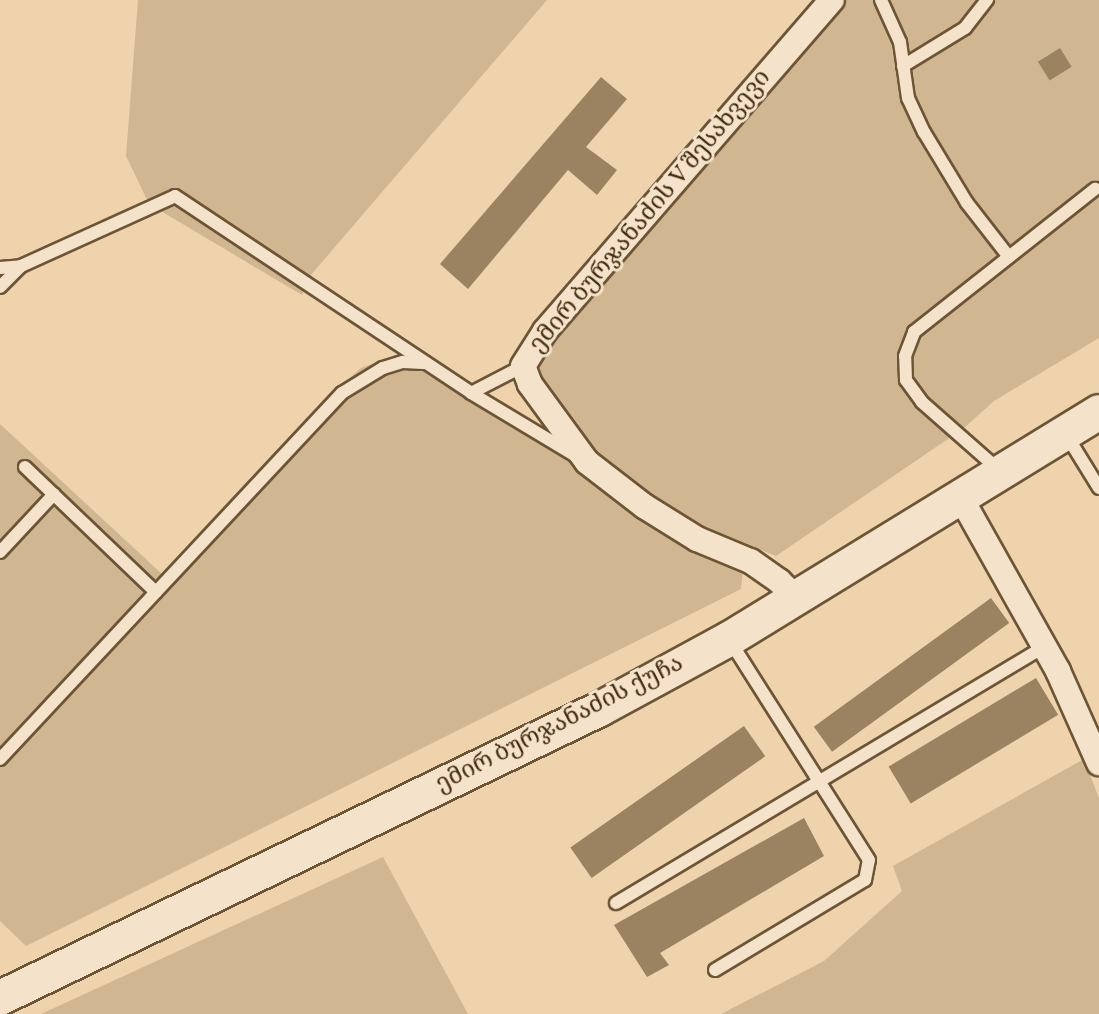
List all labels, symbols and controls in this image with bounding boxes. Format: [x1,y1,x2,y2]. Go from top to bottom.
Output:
street label: ემირ ბურჯანაძის V შესახვევი [524,64,778,360]
street label: ემირ ბურჯანაძის ქუჩა [431,650,689,800]

